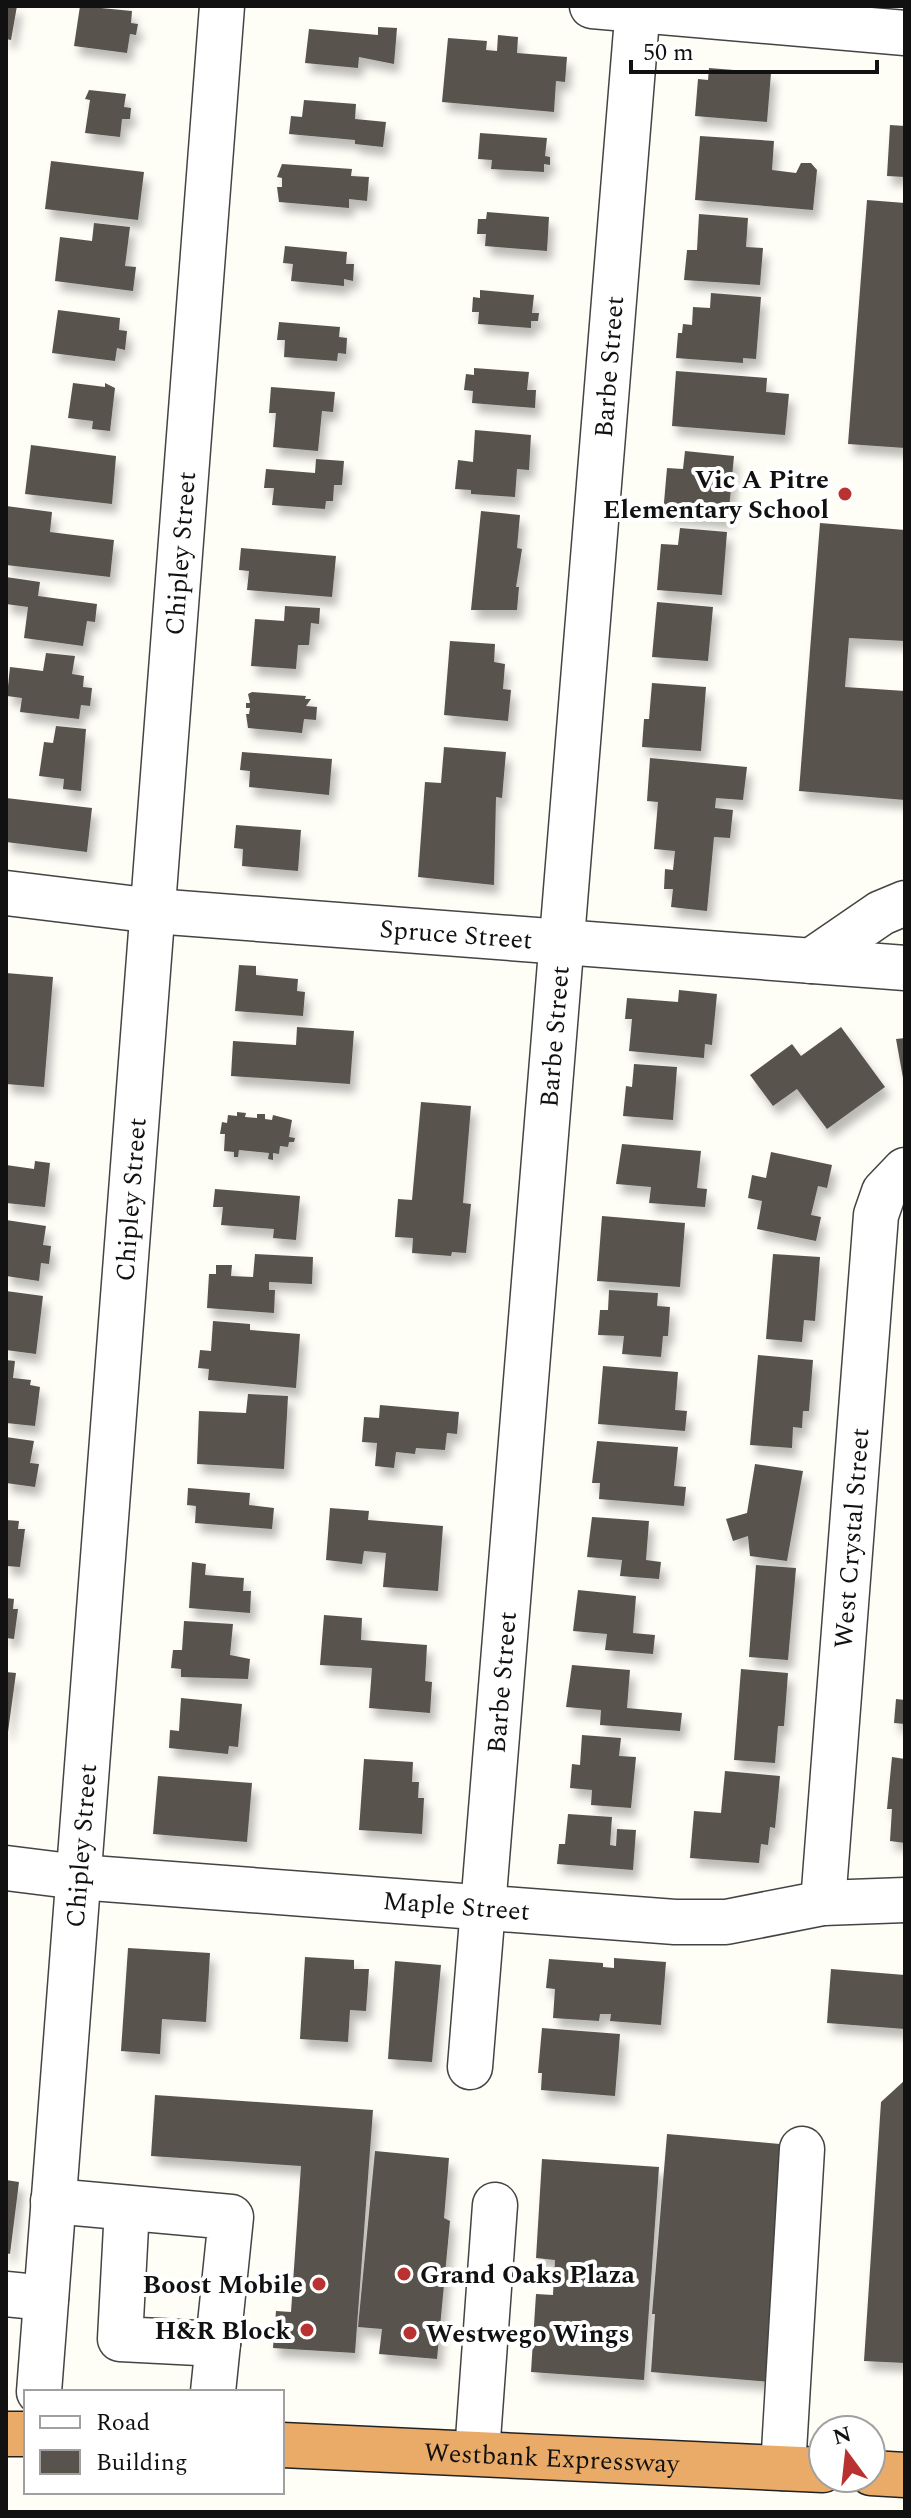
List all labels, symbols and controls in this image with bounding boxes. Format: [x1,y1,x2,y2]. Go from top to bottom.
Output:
scale bar [631,24,877,74]
text: 50 m [643,35,694,71]
street label: Barbe Street [584,294,635,439]
place label: Vic A Pitre Elementary School [603,460,829,530]
street label: Chipley Street [155,470,207,637]
marker: Vic A Pitre Elementary School [836,485,854,503]
street label: Spruce Street [378,909,534,961]
street label: Barbe Street [529,964,581,1109]
street label: Chipley Street [105,1116,158,1283]
street label: West Crystal Street [824,1426,881,1650]
street label: Barbe Street [477,1610,528,1755]
street label: Chipley Street [56,1762,108,1929]
street label: Maple Street [381,1881,531,1932]
place label: Grand Oaks Plaza [420,2255,636,2295]
place label: Boost Mobile [142,2265,303,2305]
marker: Grand Oaks Plaza [395,2265,413,2283]
marker: Boost Mobile [310,2275,328,2293]
place label: H&R Block [155,2311,291,2351]
place label: Westwego Wings [426,2314,630,2354]
marker: H&R Block [298,2321,316,2339]
marker: Westwego Wings [401,2324,419,2342]
legend [24,2390,284,2494]
text: Road [96,2405,150,2441]
north arrow [807,2414,887,2494]
text: N [829,2418,855,2454]
street label: Westbank Expressway [423,2433,682,2484]
text: Building [96,2445,188,2481]

